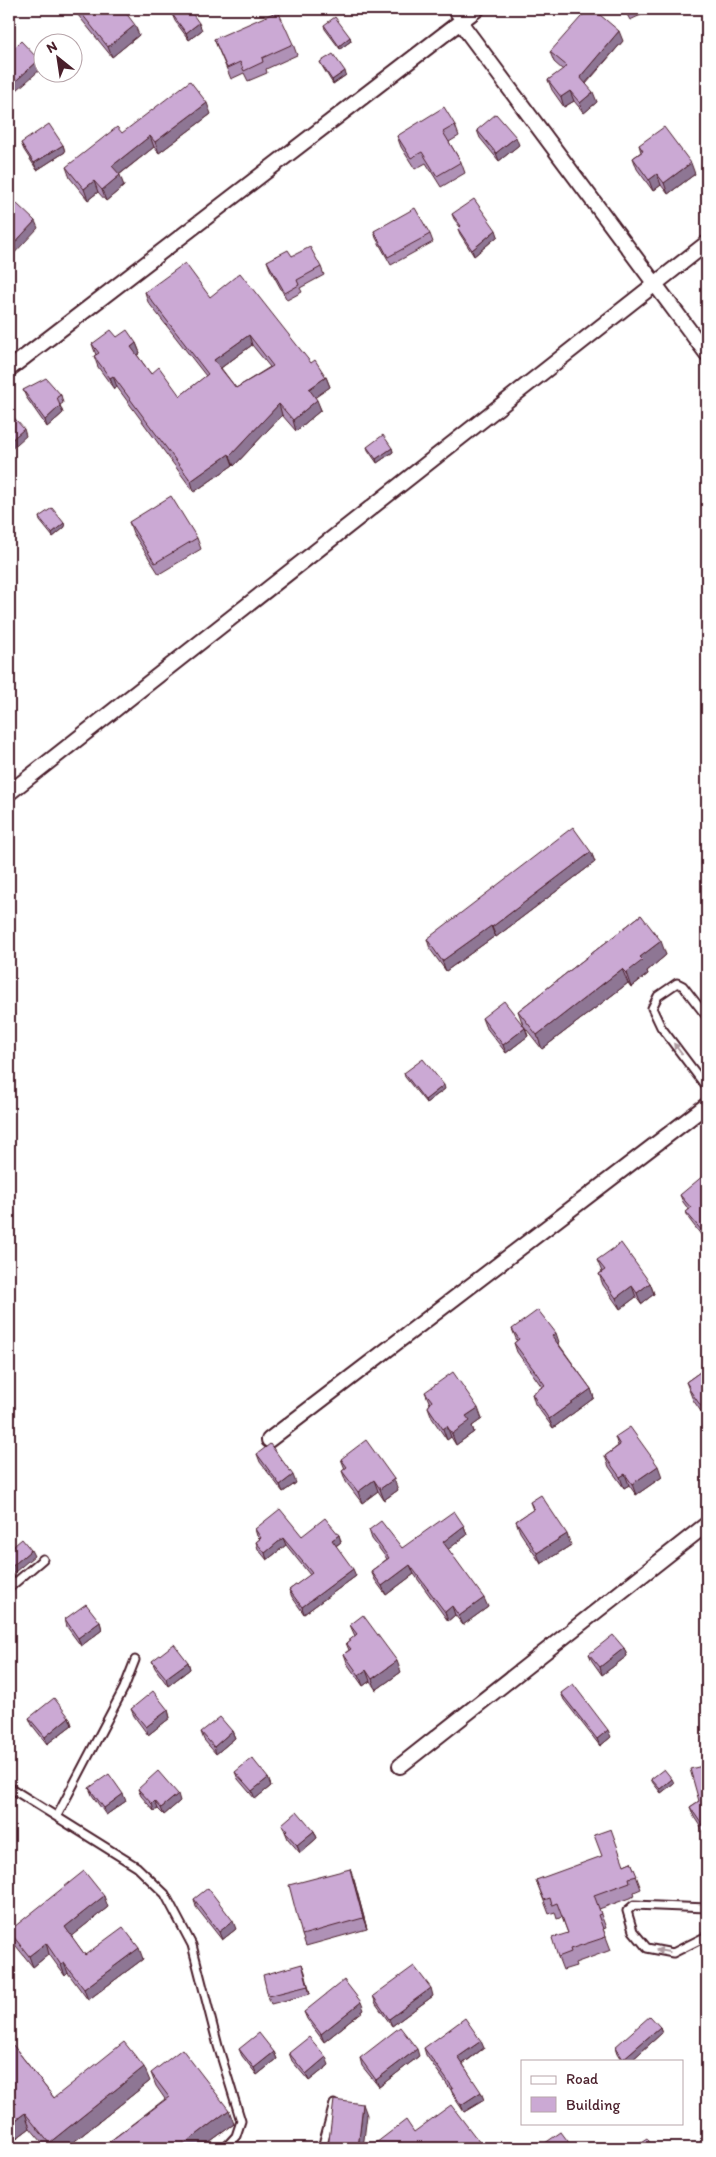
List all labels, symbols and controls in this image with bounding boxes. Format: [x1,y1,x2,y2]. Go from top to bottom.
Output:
north arrow [32,32,82,82]
text: N [43,37,60,57]
one-way arrow [673,1042,683,1056]
one-way arrow [654,1947,670,1955]
legend [521,2060,684,2124]
text: Road [566,2070,599,2088]
text: Building [566,2096,620,2114]

